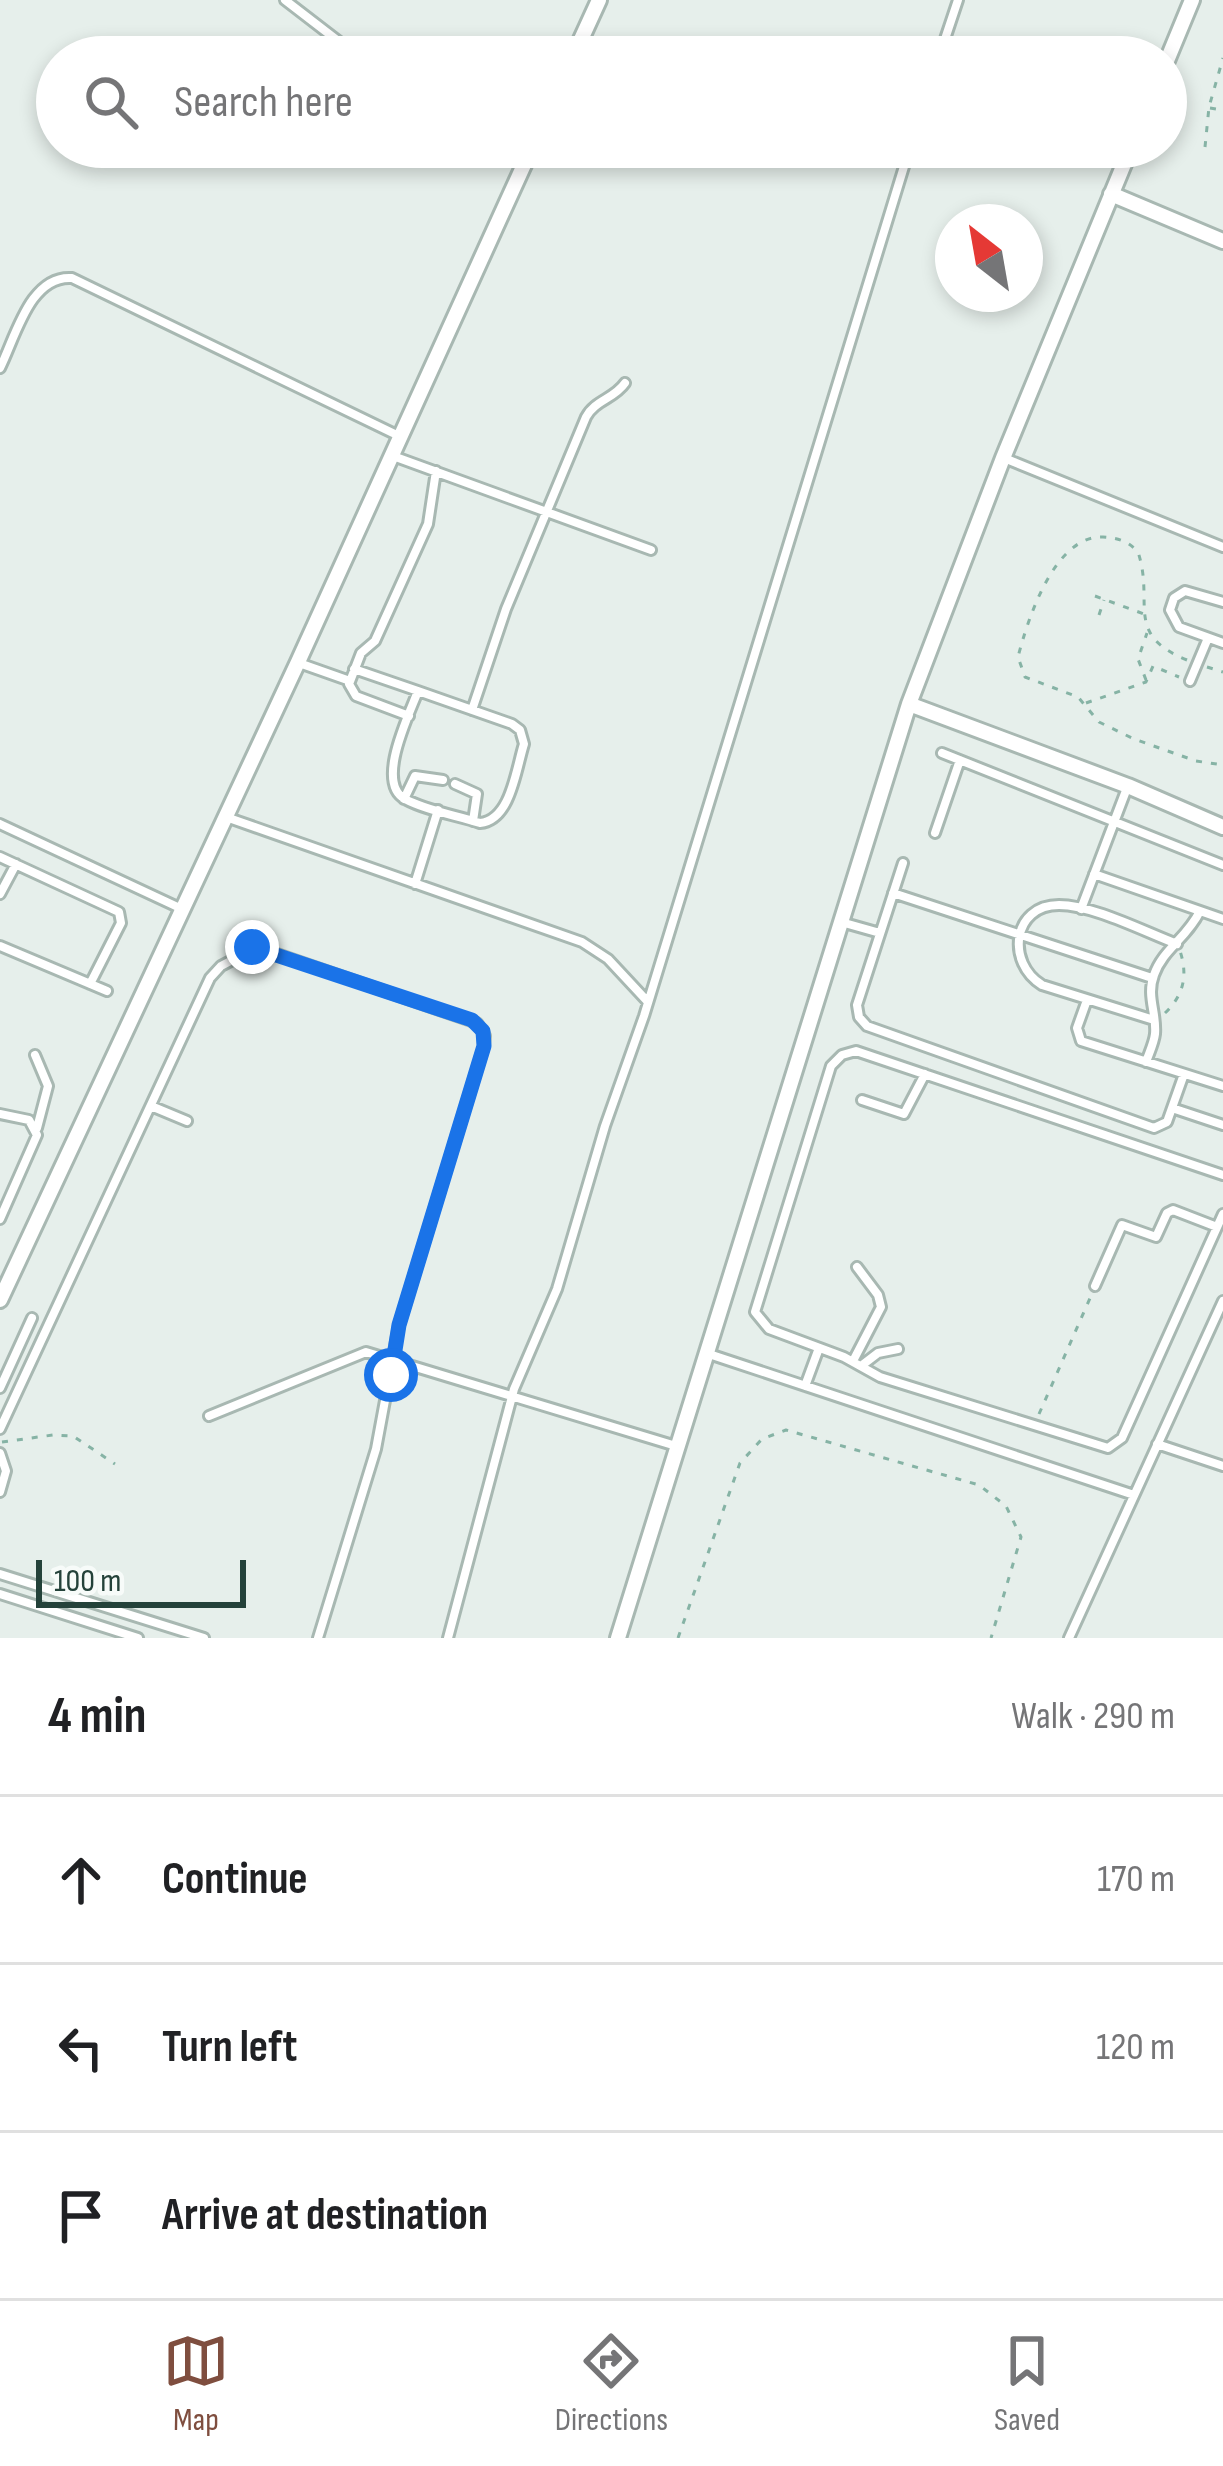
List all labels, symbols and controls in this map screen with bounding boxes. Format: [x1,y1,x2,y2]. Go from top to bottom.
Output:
search box [36,36,1187,168]
icon: search [78,69,144,135]
text: Search here [174,75,353,130]
north arrow [935,204,1043,312]
route end [225,920,279,974]
route start [364,1348,418,1402]
scale bar [36,1554,246,1607]
text: 100 m [54,1561,121,1601]
text: 4 min [48,1686,147,1747]
text: Walk · 290 m [1011,1693,1175,1740]
icon: ahead [48,1847,114,1913]
text: Continue [162,1852,308,1907]
text: 170 m [1097,1856,1175,1903]
icon: left [48,2015,114,2081]
text: Turn left [162,2020,297,2075]
text: 120 m [1096,2024,1175,2071]
icon: arrive [48,2183,114,2249]
text: Arrive at destination [162,2188,488,2243]
tab: Map [163,2328,229,2440]
tab: Directions [555,2328,668,2440]
tab: Saved [994,2328,1060,2440]

